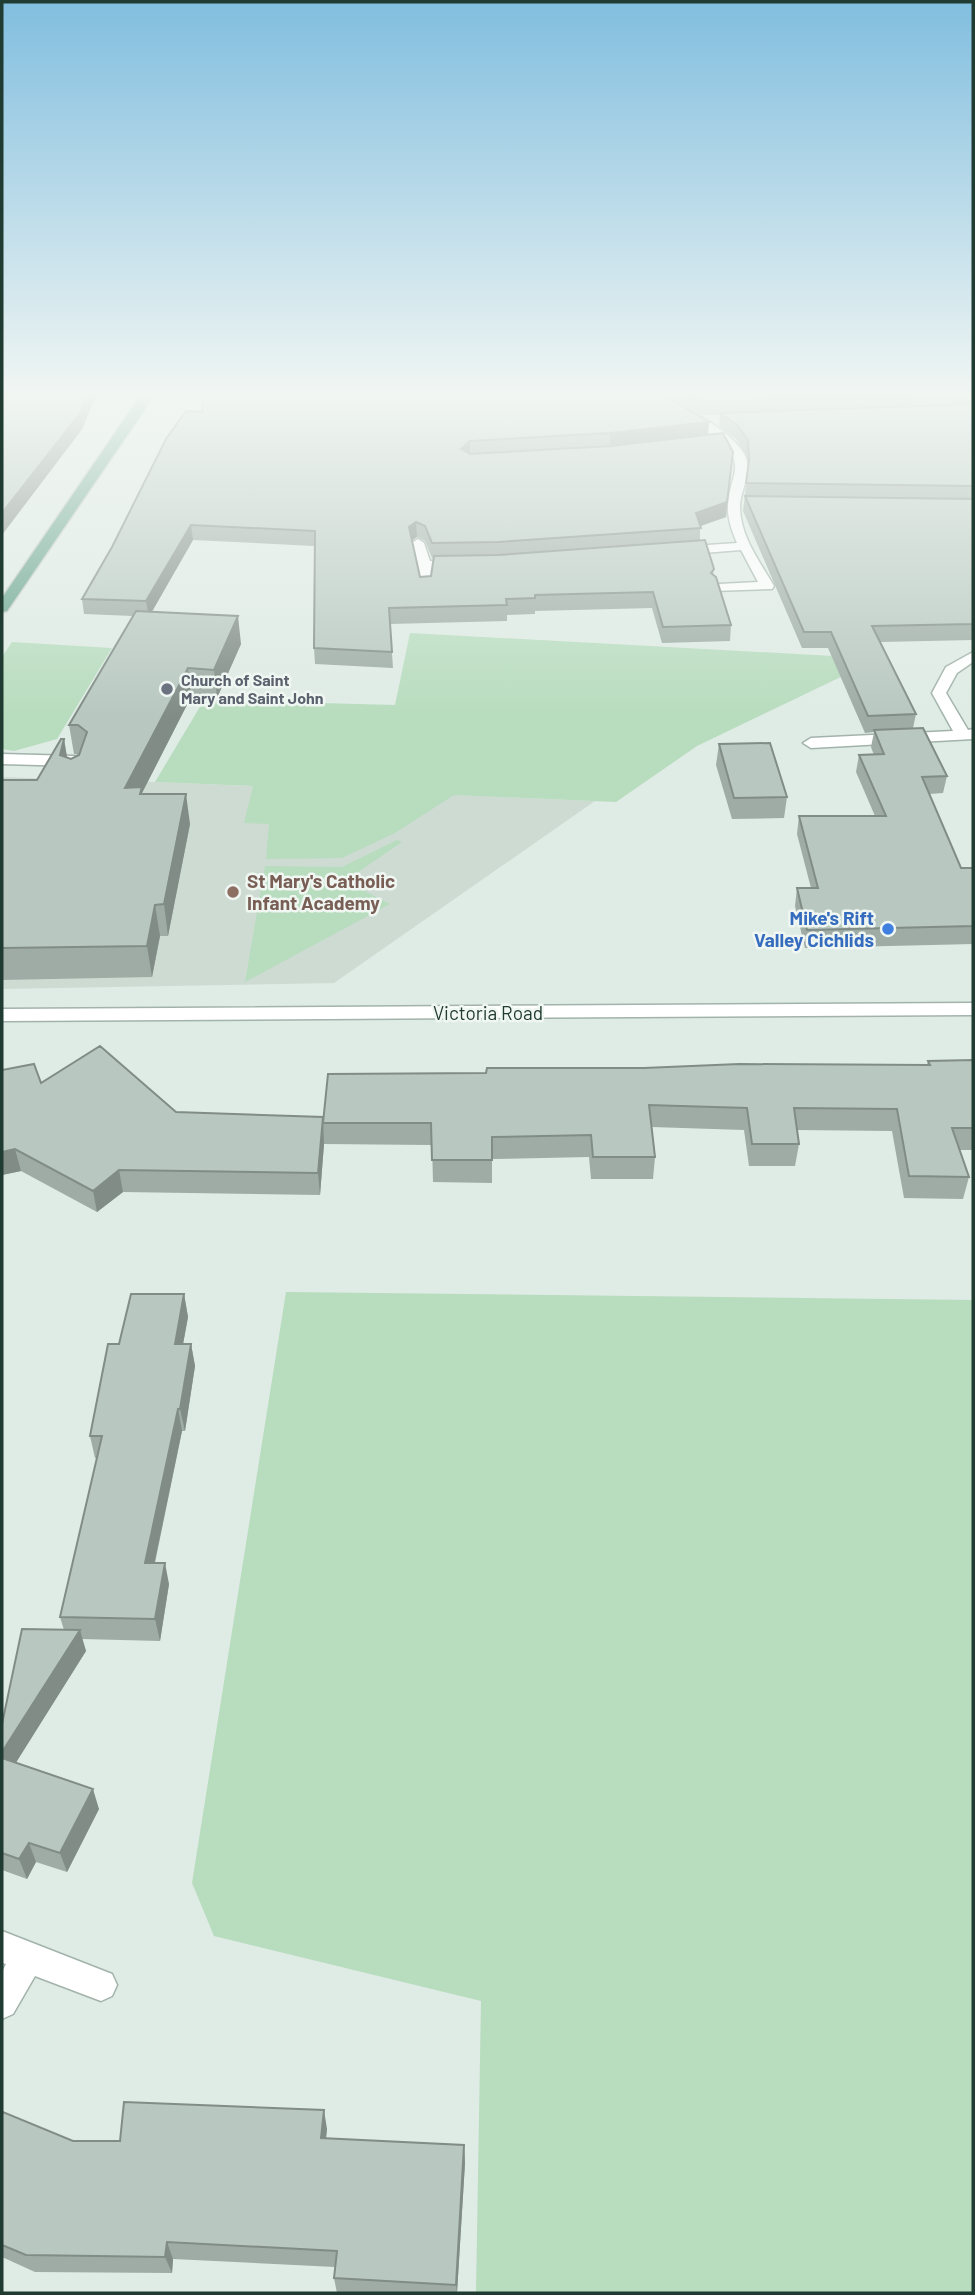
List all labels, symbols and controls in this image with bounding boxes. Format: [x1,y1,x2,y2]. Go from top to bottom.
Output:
place label: Church of Saint Mary and Saint John [181,670,324,707]
marker: Church of Saint Mary and Saint John [159,681,175,697]
place label: St Mary's Catholic Infant Academy [247,869,395,914]
marker: St Mary's Catholic Infant Academy [225,884,241,900]
place label: Mike's Rift Valley Cichlids [754,906,874,951]
marker: Mike's Rift Valley Cichlids [880,921,896,937]
street label: Victoria Road [433,1001,543,1024]

